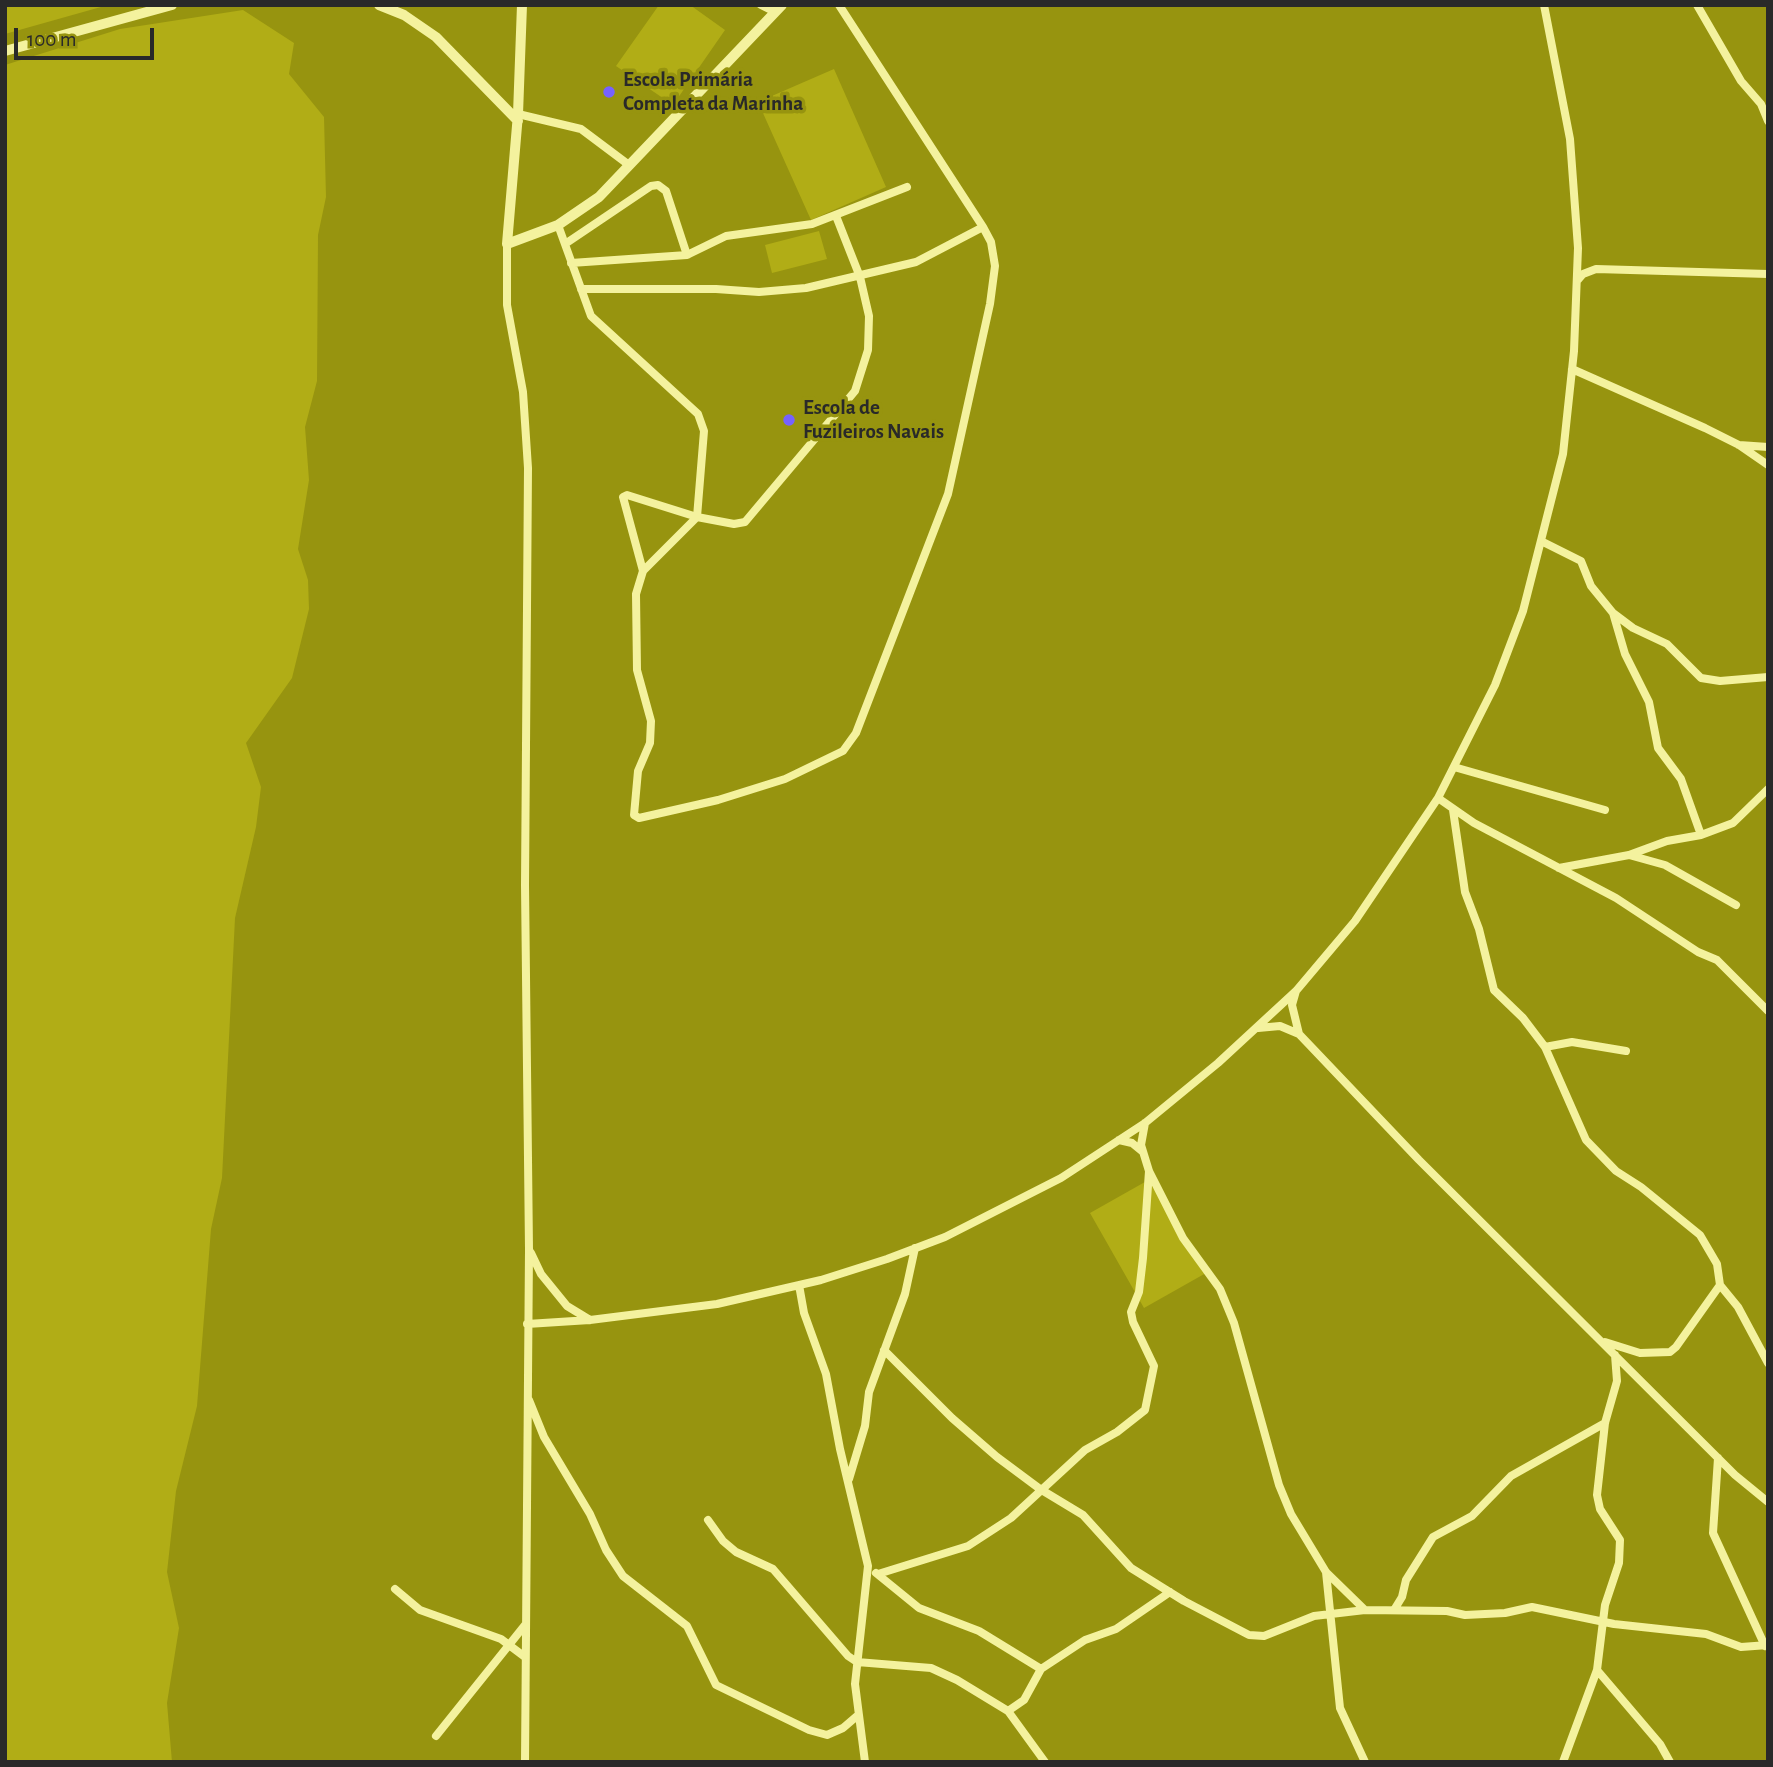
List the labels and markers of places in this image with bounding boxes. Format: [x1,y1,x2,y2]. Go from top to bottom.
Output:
place label: Escola Primária Completa da Marinha [623,67,803,117]
marker: Escola Primária Completa da Marinha [601,84,617,100]
place label: Escola de Fuzileiros Navais [803,395,944,445]
marker: Escola de Fuzileiros Navais [781,412,797,428]

